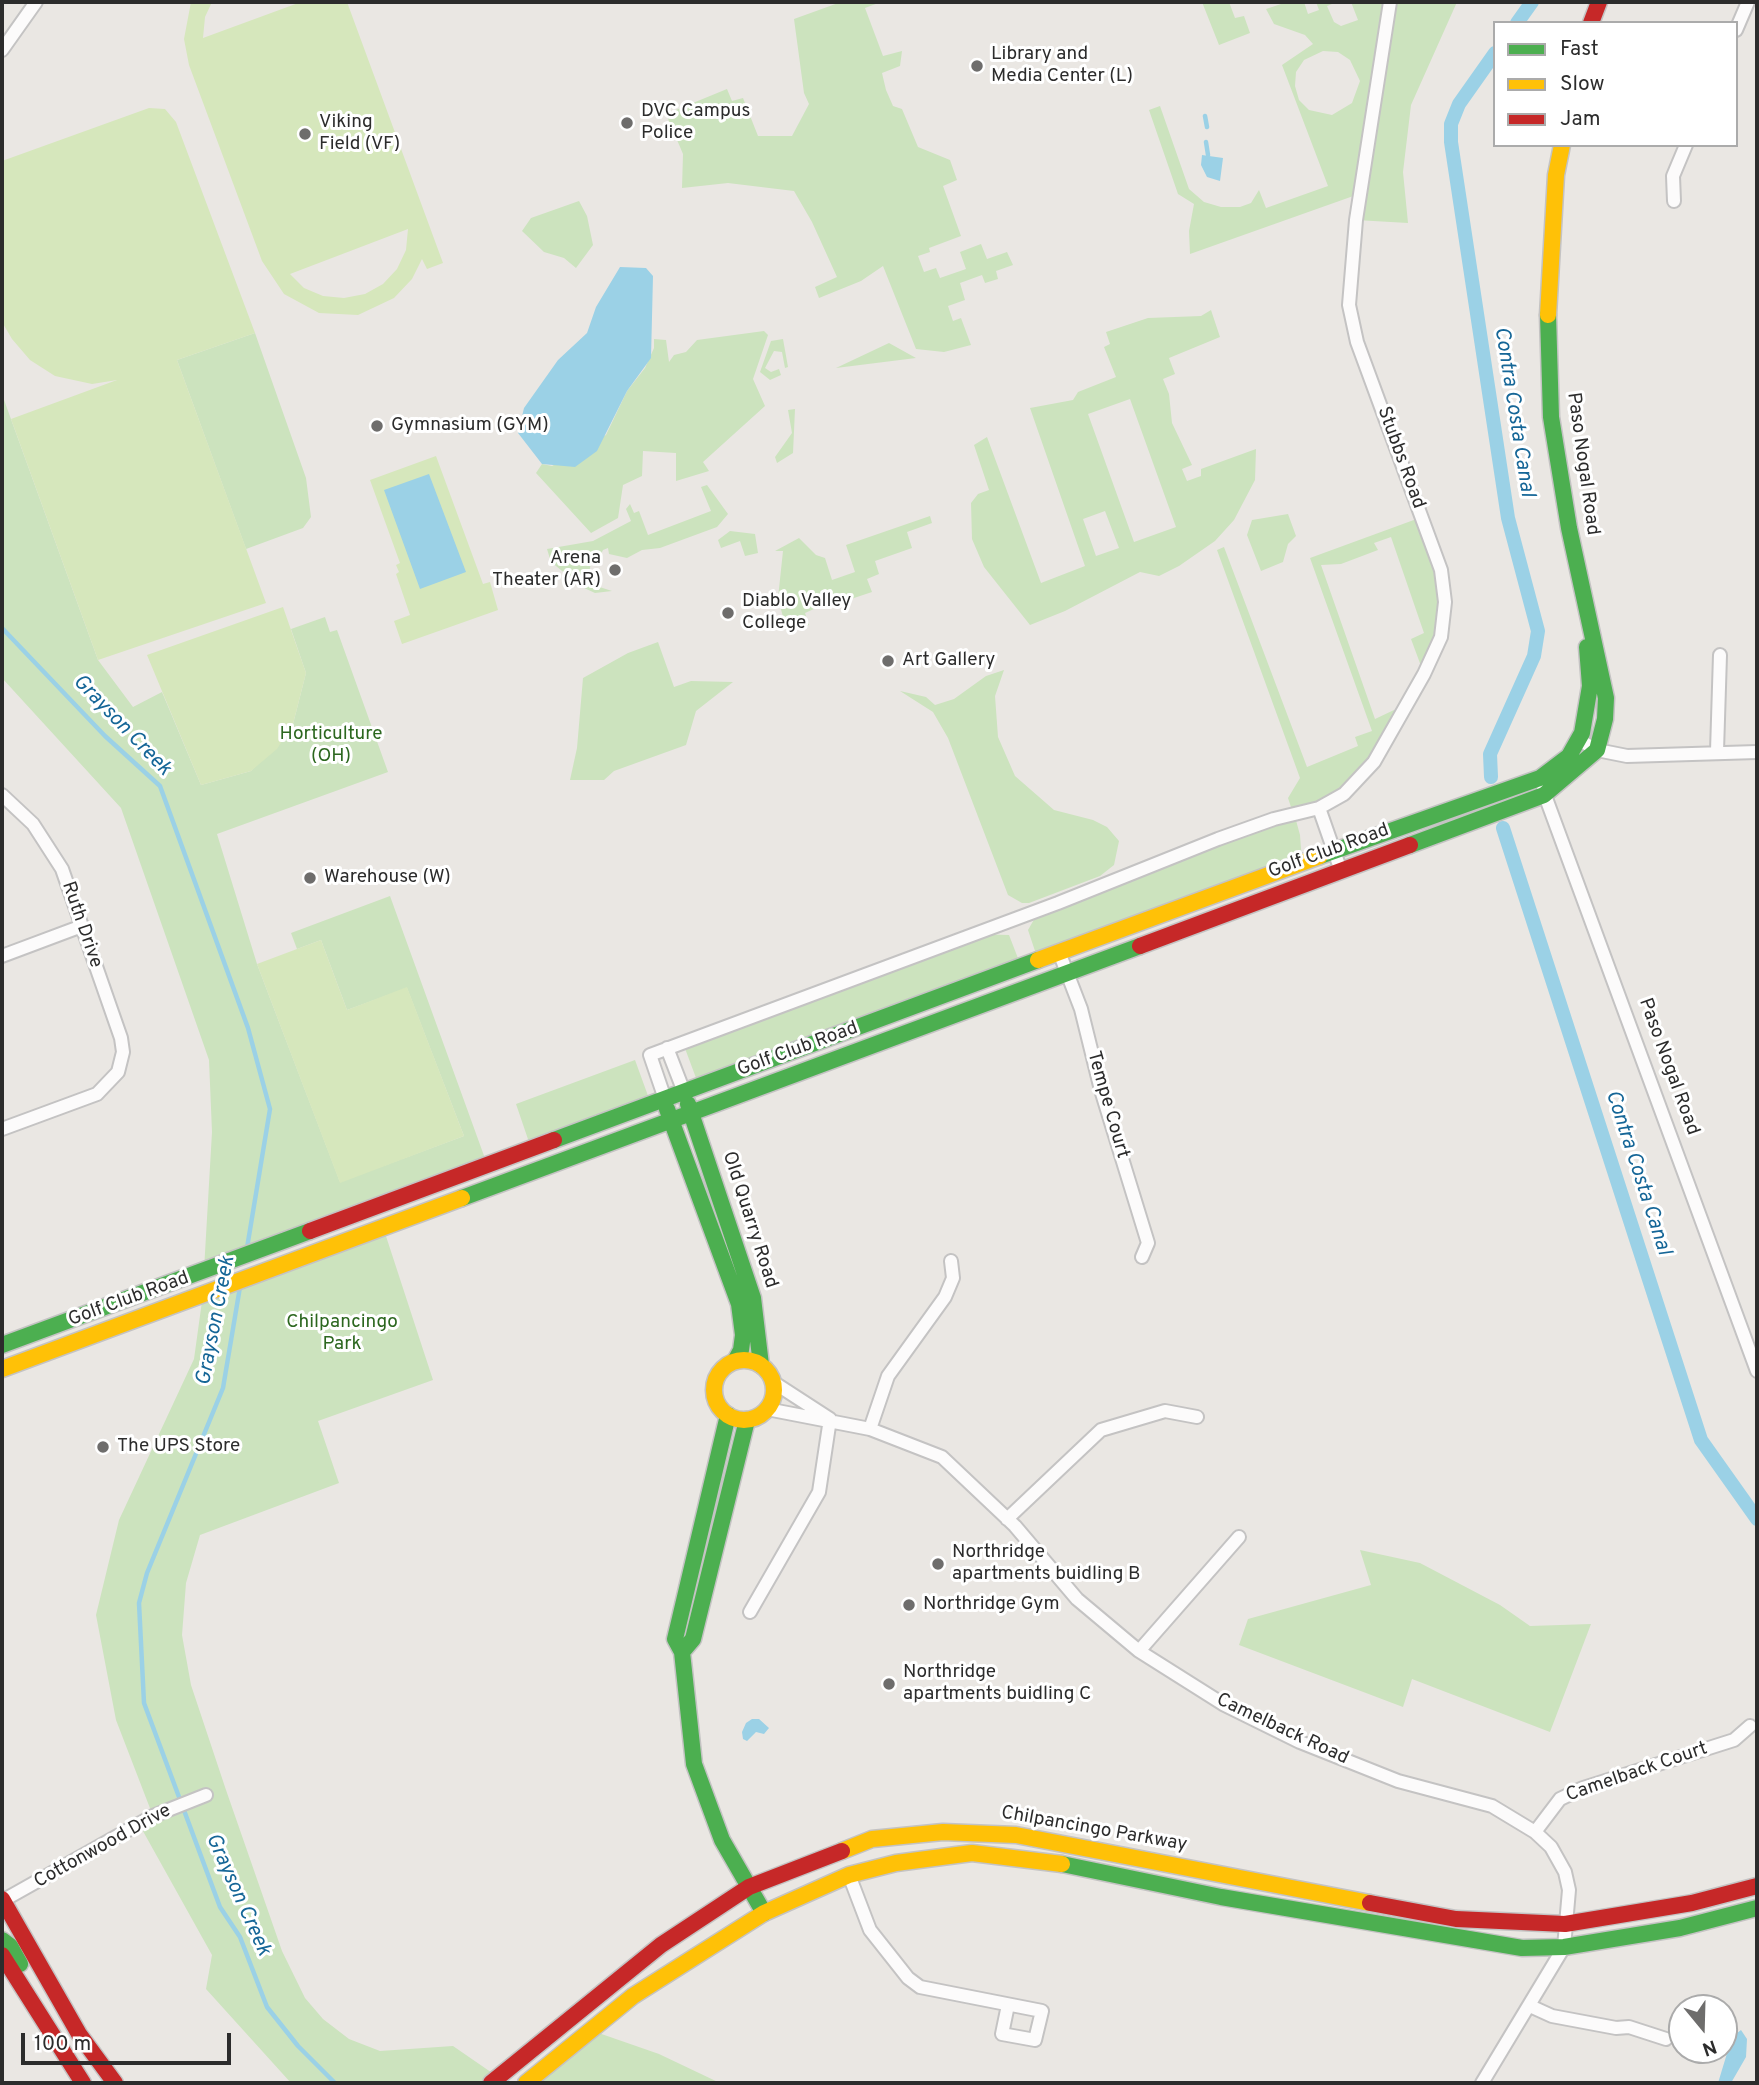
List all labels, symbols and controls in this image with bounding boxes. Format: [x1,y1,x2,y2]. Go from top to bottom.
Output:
legend [1493,21,1738,147]
text: Fast [1560,36,1599,63]
place label: Library and Media Center (L) [991,44,1133,88]
marker: Library and Media Center (L) [969,58,985,74]
text: Slow [1560,71,1605,98]
place label: DVC Campus Police [641,101,750,145]
text: Jam [1560,106,1601,133]
place label: Viking Field (VF) [319,112,400,156]
marker: DVC Campus Police [619,115,635,131]
marker: Viking Field (VF) [297,126,313,142]
water label: Contra Costa Canal [1487,325,1539,499]
street label: Paso Nogal Road [1561,391,1603,537]
street label: Stubbs Road [1371,404,1429,512]
place label: Gymnasium (GYM) [391,415,549,437]
marker: Gymnasium (GYM) [369,418,385,434]
place label: Arena Theater (AR) [492,548,601,592]
marker: Arena Theater (AR) [607,562,623,578]
place label: Diablo Valley College [742,591,851,635]
marker: Diablo Valley College [720,605,736,621]
place label: Art Gallery [902,650,995,672]
marker: Art Gallery [880,653,896,669]
water label: Grayson Creek [66,670,176,782]
park label: Horticulture (OH) [280,724,382,768]
street label: Golf Club Road [1266,820,1392,884]
place label: Warehouse (W) [324,867,451,889]
marker: Warehouse (W) [302,870,318,886]
street label: Ruth Drive [56,879,106,971]
street label: Paso Nogal Road [1633,995,1703,1139]
street label: Golf Club Road [735,1018,861,1082]
street label: Tempe Court [1081,1049,1133,1161]
water label: Contra Costa Canal [1598,1087,1676,1259]
street label: Old Quarry Road [716,1149,782,1291]
water label: Grayson Creek [192,1254,242,1388]
street label: Golf Club Road [66,1268,192,1332]
park label: Chilpancingo Park [286,1312,398,1356]
place label: The UPS Store [117,1436,240,1458]
marker: The UPS Store [95,1439,111,1455]
place label: Northridge apartments buidling B [952,1542,1140,1586]
marker: Northridge apartments buidling B [930,1556,946,1572]
place label: Northridge Gym [923,1594,1060,1616]
marker: Northridge Gym [901,1597,917,1613]
place label: Northridge apartments buidling C [903,1662,1091,1706]
marker: Northridge apartments buidling C [881,1676,897,1692]
street label: Camelback Road [1212,1689,1352,1771]
street label: Camelback Court [1563,1738,1711,1808]
street label: Cottonwood Drive [31,1800,175,1894]
street label: Chilpancingo Parkway [999,1802,1189,1858]
water label: Grayson Creek [199,1830,275,1960]
north arrow [1668,1994,1738,2064]
scale bar [24,2018,234,2062]
text: 100 m [34,2031,91,2058]
text: N [1699,2033,1720,2061]

